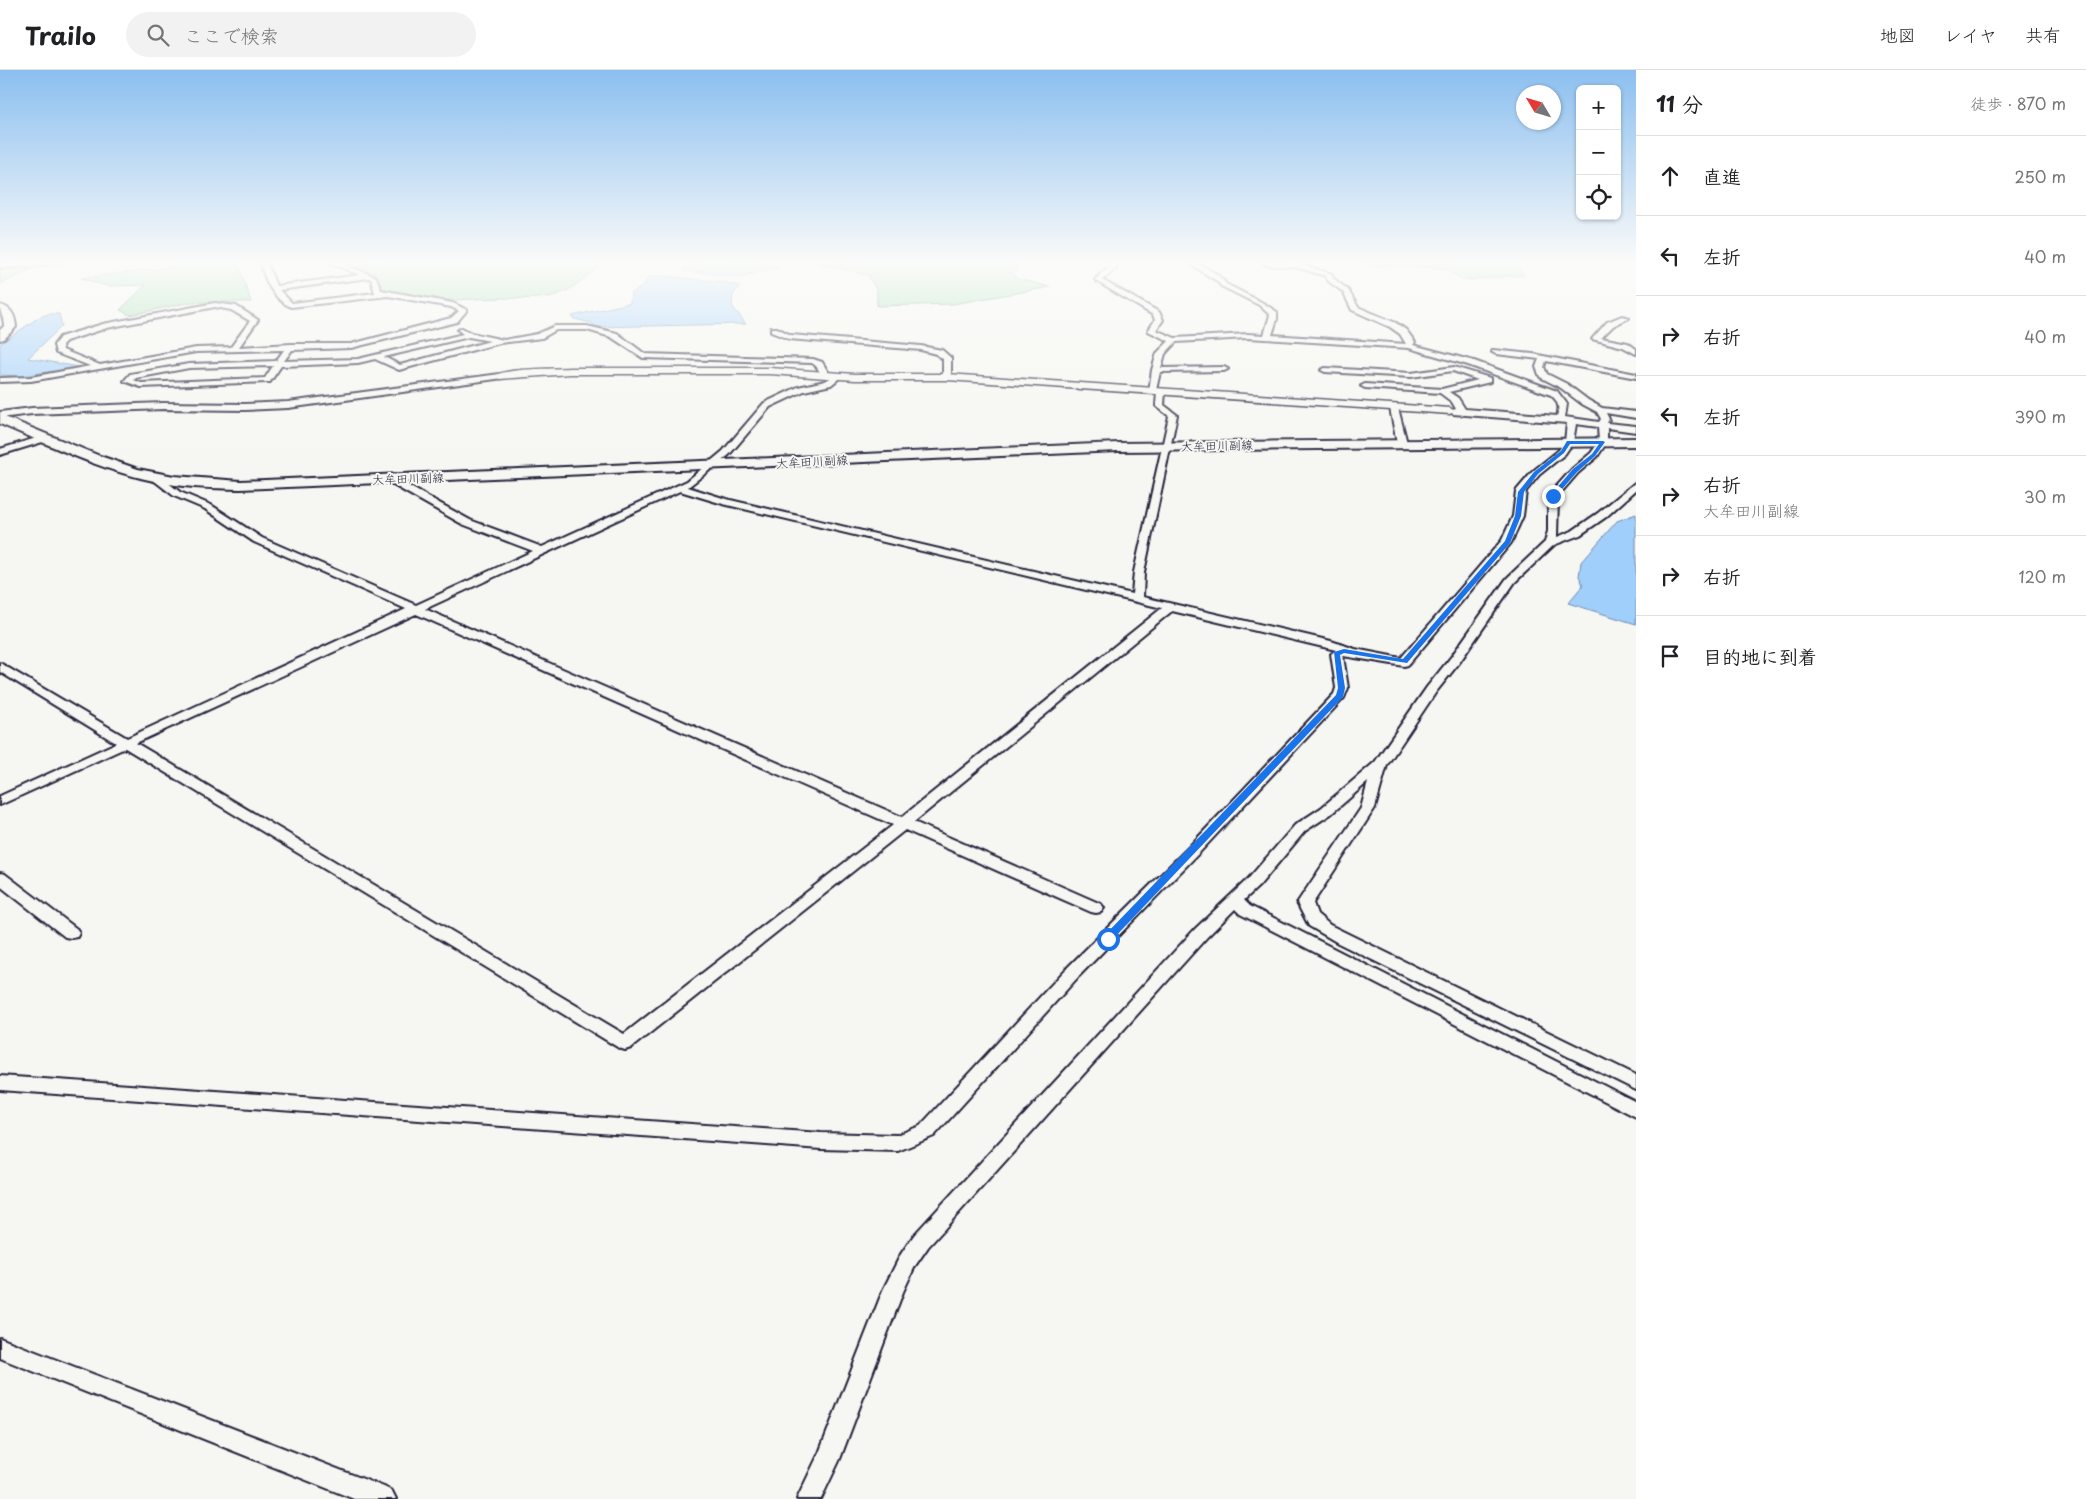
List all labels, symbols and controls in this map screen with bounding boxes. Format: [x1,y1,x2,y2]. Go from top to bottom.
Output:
search box [126,12,476,57]
text: Trailo [25,17,96,53]
icon: search [144,21,172,49]
text: ここで検索 [184,21,279,49]
text: 地図 [1880,21,1916,48]
text: レイヤ [1944,21,1997,48]
text: 共有 [2025,21,2061,48]
north arrow [1516,85,1561,130]
map controls [1576,85,1621,220]
button: + [1576,85,1621,130]
text: 11 分 [1656,87,1703,119]
text: 徒歩 · 870 m [1971,91,2066,115]
button: − [1576,130,1621,175]
icon: ahead [1656,162,1684,190]
text: 直進 [1703,162,1741,190]
text: 250 m [2015,164,2066,188]
button: locate [1576,175,1621,220]
icon: left [1656,242,1684,270]
text: 左折 [1703,242,1741,270]
text: 40 m [2024,244,2066,268]
icon: right [1656,322,1684,350]
text: 右折 [1703,322,1741,350]
text: 40 m [2024,324,2066,348]
icon: left [1656,402,1684,430]
text: 左折 [1703,402,1741,430]
text: 390 m [2015,404,2066,428]
street label: 大牟田川副線 [1181,435,1253,455]
street label: 大牟田川副線 [776,450,848,472]
street label: 大牟田川副線 [372,468,444,488]
text: 右折 [1703,470,1741,498]
icon: right [1656,482,1684,510]
text: 30 m [2024,484,2066,508]
route end [1542,485,1565,508]
text: 大牟田川副線 [1703,498,1799,522]
icon: right [1656,562,1684,590]
text: 右折 [1703,562,1741,590]
text: 120 m [2019,564,2066,588]
icon: arrive [1656,642,1684,670]
text: 目的地に到着 [1703,642,1817,670]
route start [1097,928,1120,951]

